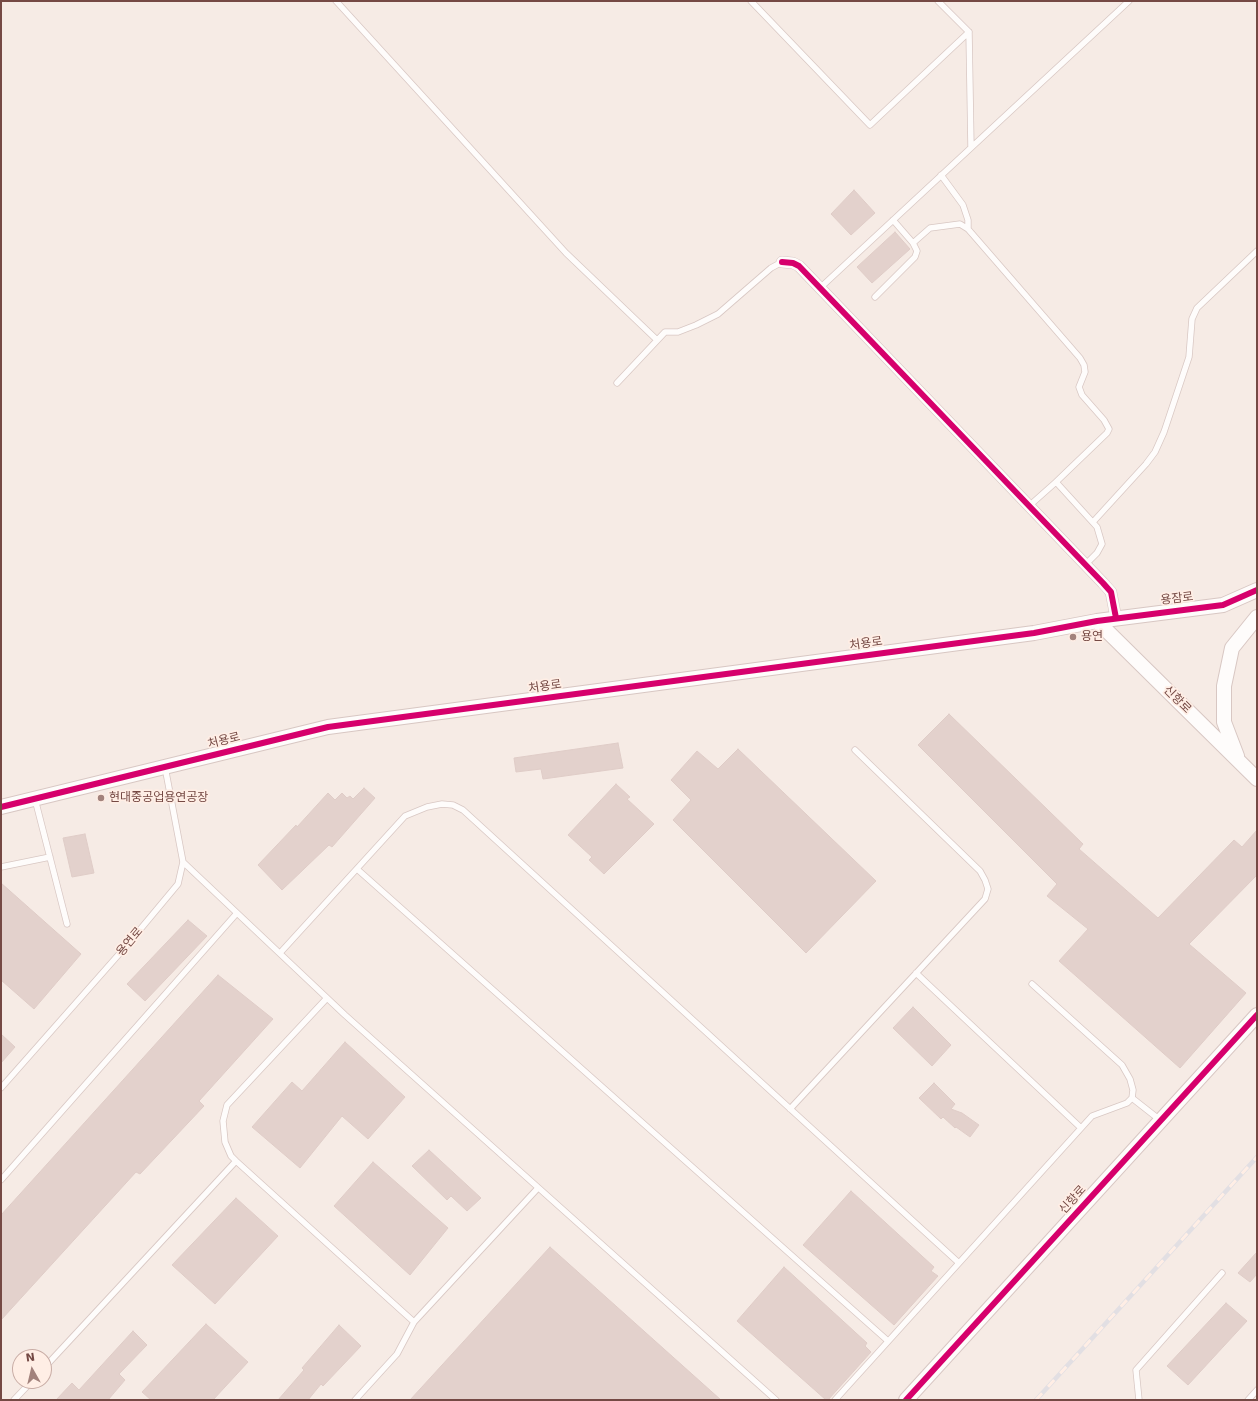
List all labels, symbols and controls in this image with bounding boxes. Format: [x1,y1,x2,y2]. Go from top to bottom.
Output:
street label: 용잠로 [1160,590,1194,608]
place label: 용연 [1081,630,1103,644]
marker: 용연 [1068,632,1078,642]
street label: 처용로 [849,635,883,653]
street label: 처용로 [528,678,562,696]
street label: 신항로 [1160,683,1194,717]
street label: 처용로 [206,730,242,752]
place label: 현대중공업용연공장 [109,791,208,805]
marker: 현대중공업용연공장 [96,793,106,803]
street label: 용연로 [114,925,146,959]
street label: 신항로 [1057,1183,1089,1217]
north arrow [12,1349,52,1389]
text: N [25,1351,36,1365]

